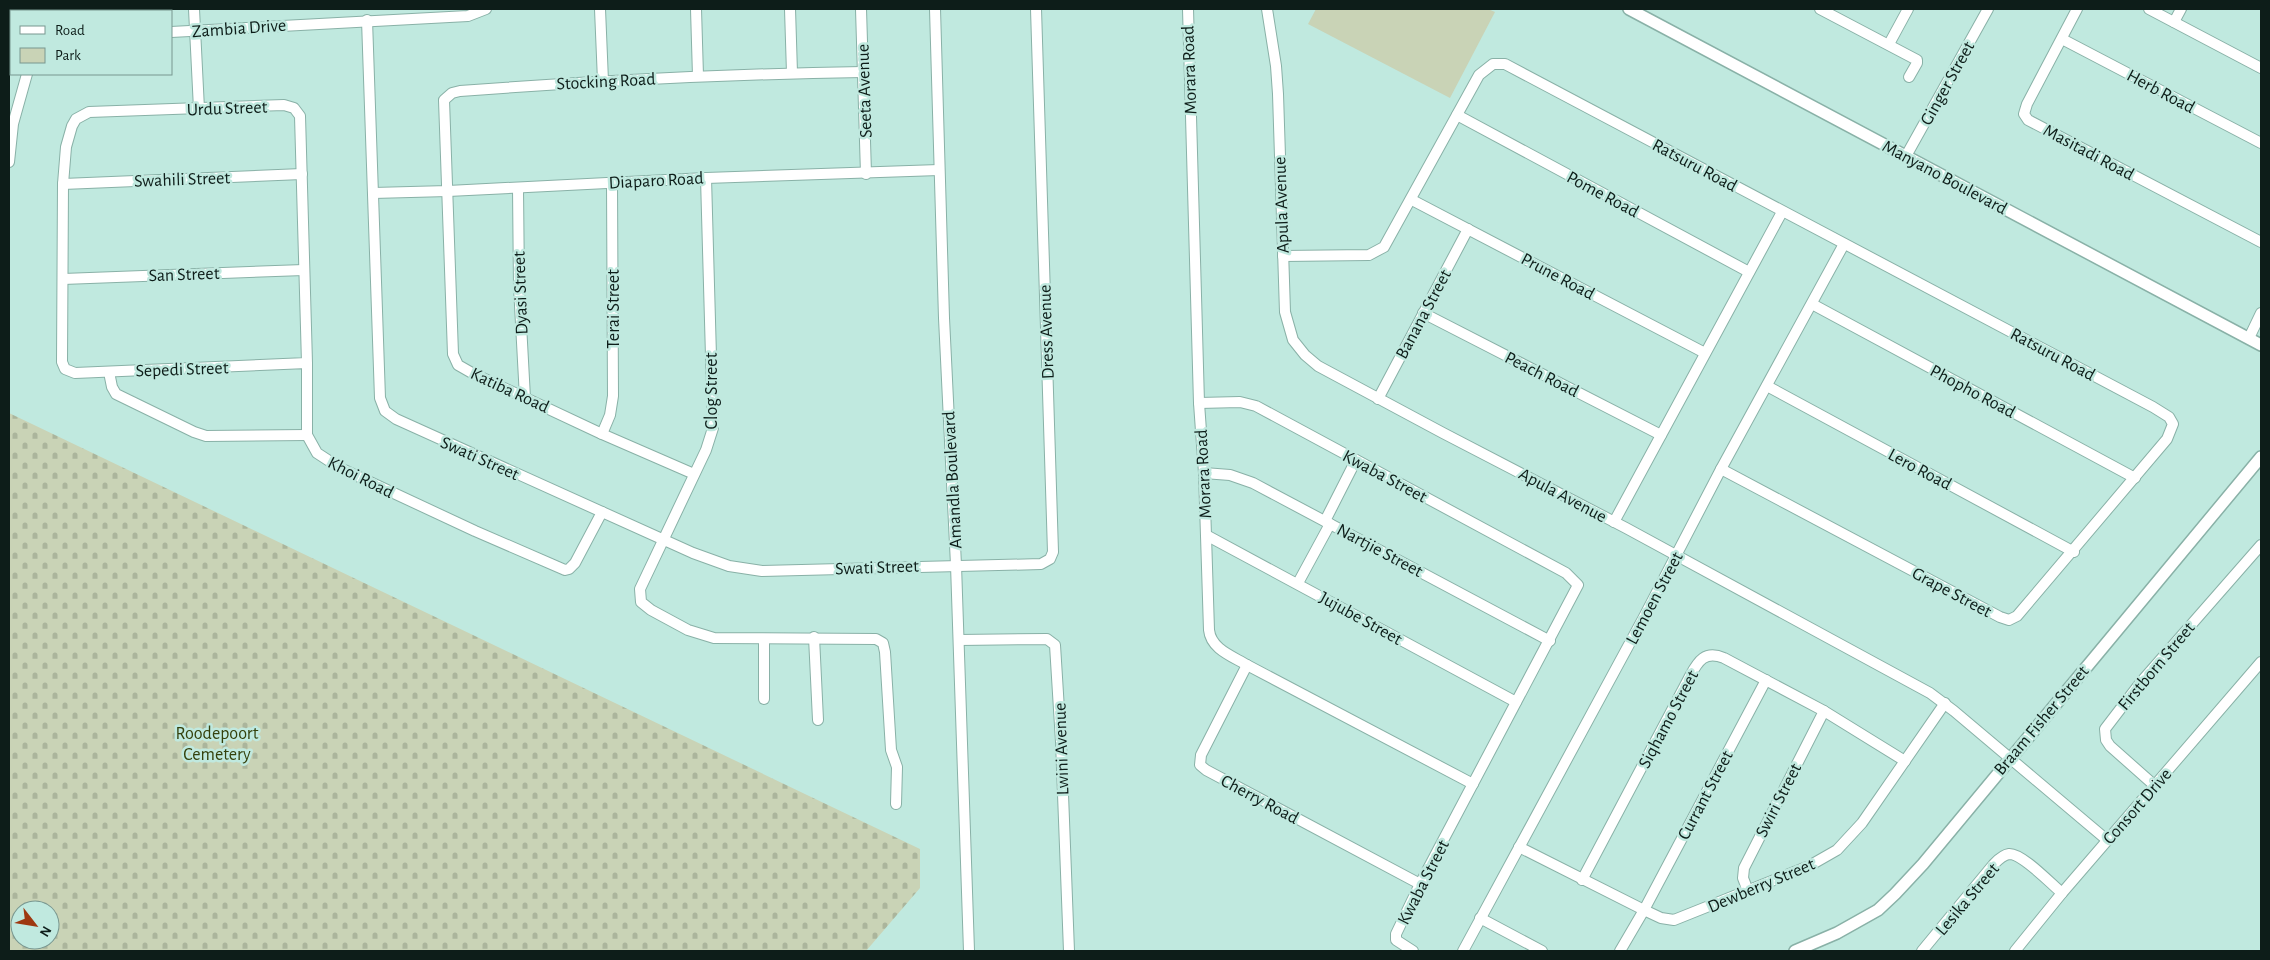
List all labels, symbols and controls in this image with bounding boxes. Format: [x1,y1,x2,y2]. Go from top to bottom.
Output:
legend [10,10,172,75]
street label: Zambia Drive [191,17,287,41]
text: Road [55,23,85,38]
street label: Morara Road [1179,25,1201,115]
street label: Ginger Street [1918,38,1978,128]
street label: Seeta Avenue [854,44,876,138]
text: Park [55,48,81,63]
street label: Herb Road [2124,67,2197,117]
street label: Stocking Road [556,70,656,94]
street label: Urdu Street [186,99,268,119]
street label: Masitadi Road [2040,121,2137,184]
street label: Ratsuru Road [1649,136,1740,196]
street label: Manyano Boulevard [1879,137,2010,218]
street label: Apula Avenue [1271,156,1293,254]
street label: Pome Road [1564,168,1642,221]
street label: Swahili Street [134,169,231,191]
street label: Diaparo Road [608,170,704,192]
street label: Prune Road [1518,250,1597,304]
street label: Dyasi Street [511,251,531,335]
street label: San Street [148,265,220,285]
street label: Banana Street [1393,267,1455,362]
street label: Terai Street [605,269,623,349]
street label: Dress Avenue [1036,284,1058,379]
street label: Ratsuru Road [2007,325,2098,385]
street label: Peach Road [1502,349,1581,401]
street label: Clog Street [703,352,721,429]
street label: Sepedi Street [135,359,229,381]
street label: Phopho Road [1927,362,2018,422]
street label: Katiba Road [468,365,552,417]
street label: Amandla Boulevard [940,411,966,549]
street label: Morara Road [1193,429,1215,519]
street label: Swati Street [438,434,522,484]
street label: Lero Road [1885,446,1954,494]
street label: Kwaba Street [1339,447,1430,507]
street label: Khoi Road [325,454,396,502]
street label: Apula Avenue [1516,465,1609,527]
street label: Nartjie Street [1334,521,1426,581]
street label: Lemoen Street [1623,549,1687,648]
street label: Swati Street [835,558,919,578]
street label: Grape Street [1909,564,1994,621]
street label: Jujube Street [1316,589,1405,649]
street label: Firstborn Street [2115,619,2199,714]
street label: Braam Fisher Street [1991,662,2093,779]
street label: Siqhamo Street [1636,667,1702,771]
street label: Lwini Avenue [1051,702,1073,796]
park label: Roodepoort Cemetery [176,725,259,764]
street label: Currant Street [1675,748,1737,843]
street label: Swiri Street [1753,760,1805,840]
street label: Consort Drive [2100,765,2175,848]
street label: Cherry Road [1218,772,1301,828]
street label: Kwaba Street [1395,837,1453,928]
street label: Dewberry Street [1705,855,1818,917]
street label: Lesika Street [1933,860,2003,939]
north arrow [10,900,60,950]
text: N [37,923,54,939]

